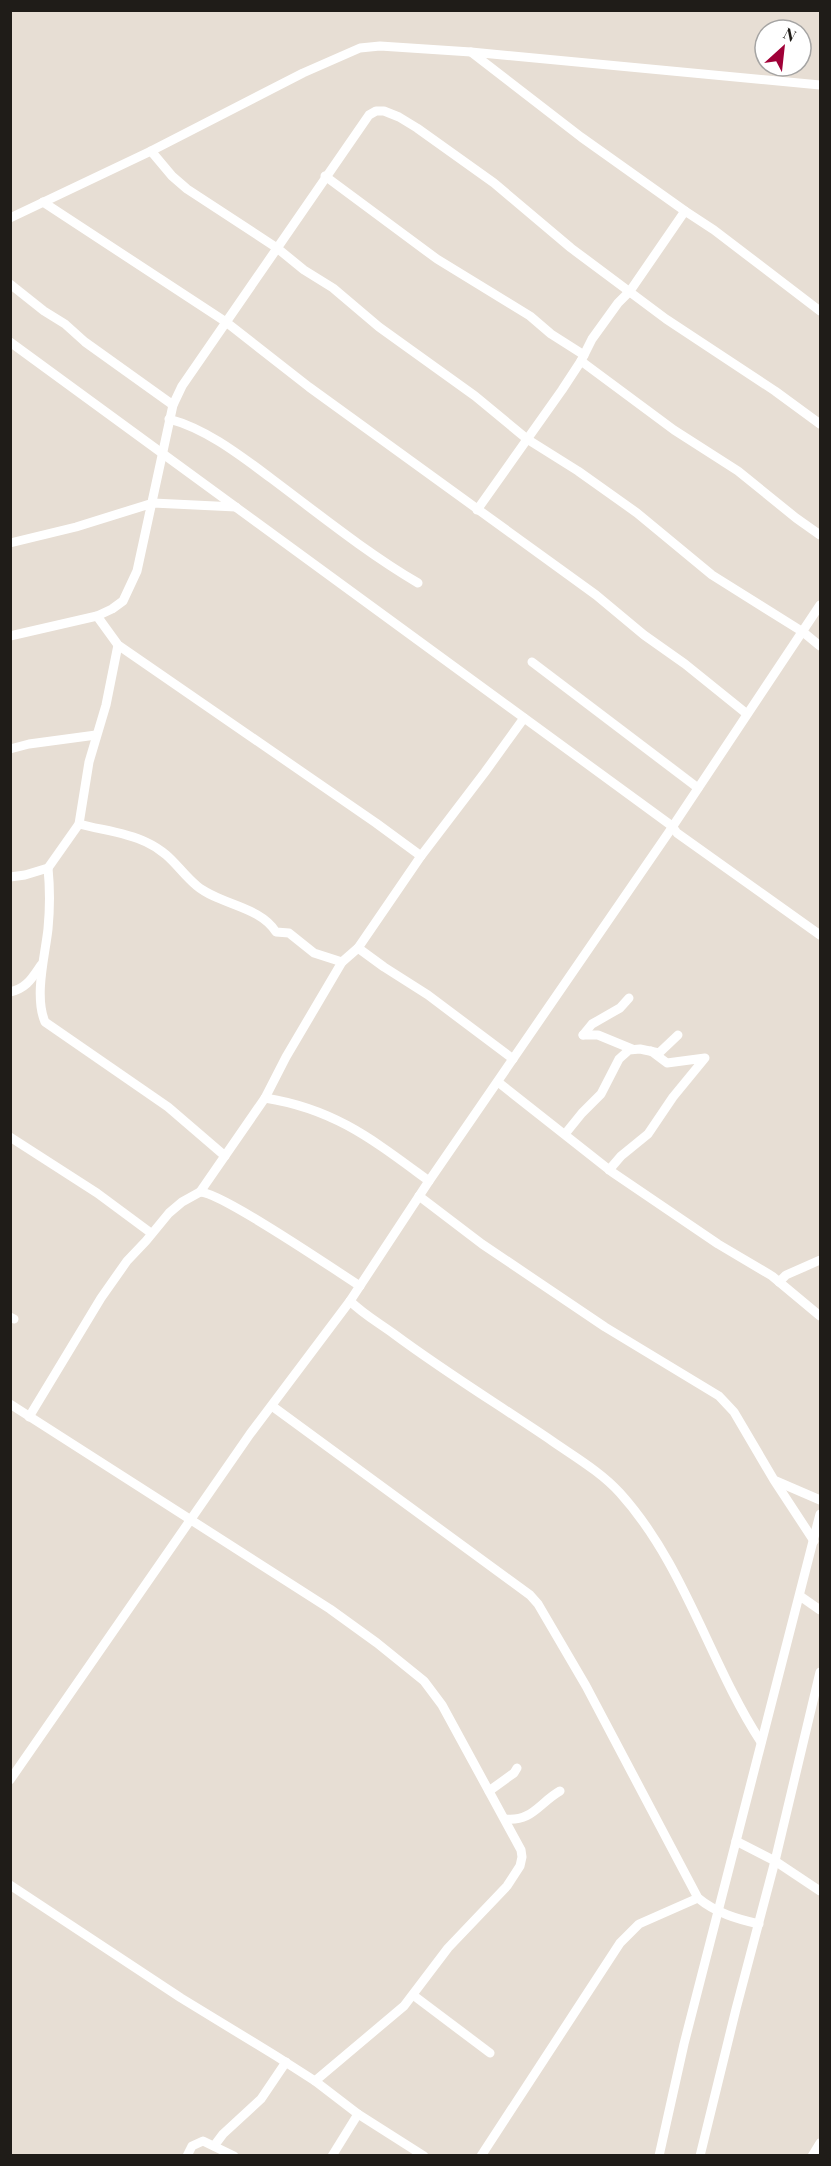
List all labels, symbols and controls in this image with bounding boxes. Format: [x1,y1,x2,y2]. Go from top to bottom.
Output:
north arrow [753,18,813,78]
text: N [780,22,800,46]

